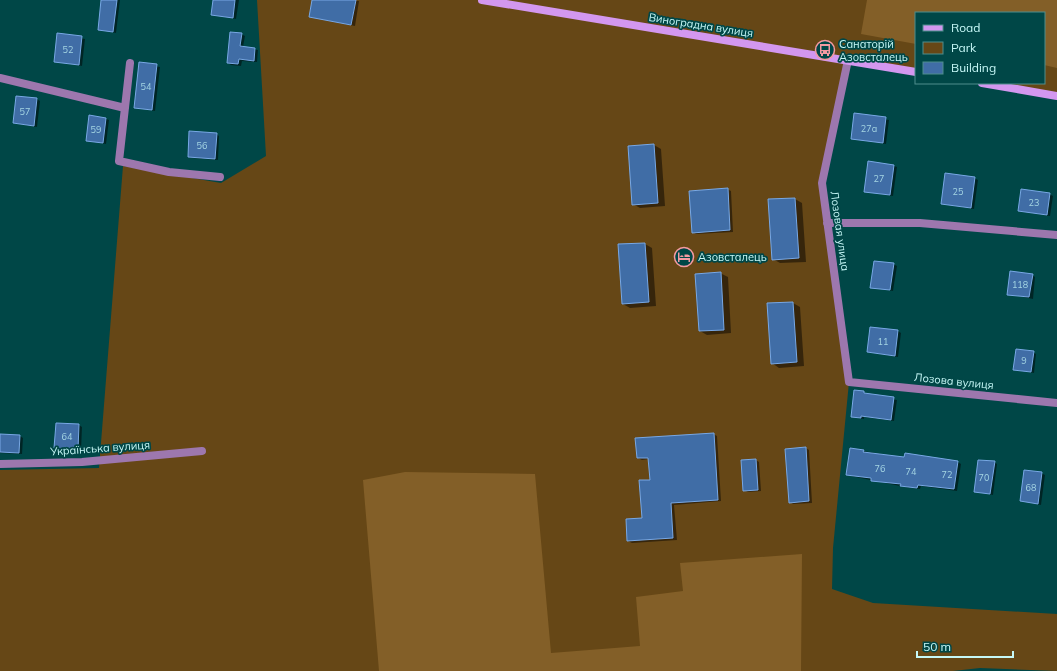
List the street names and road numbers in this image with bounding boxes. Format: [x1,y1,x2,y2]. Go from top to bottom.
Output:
street label: Виноградна вулиця [648,10,754,40]
street label: Лозовая улица [827,190,853,272]
street label: Лозова вулиця [913,370,995,392]
street label: Українська вулиця [49,438,150,459]

